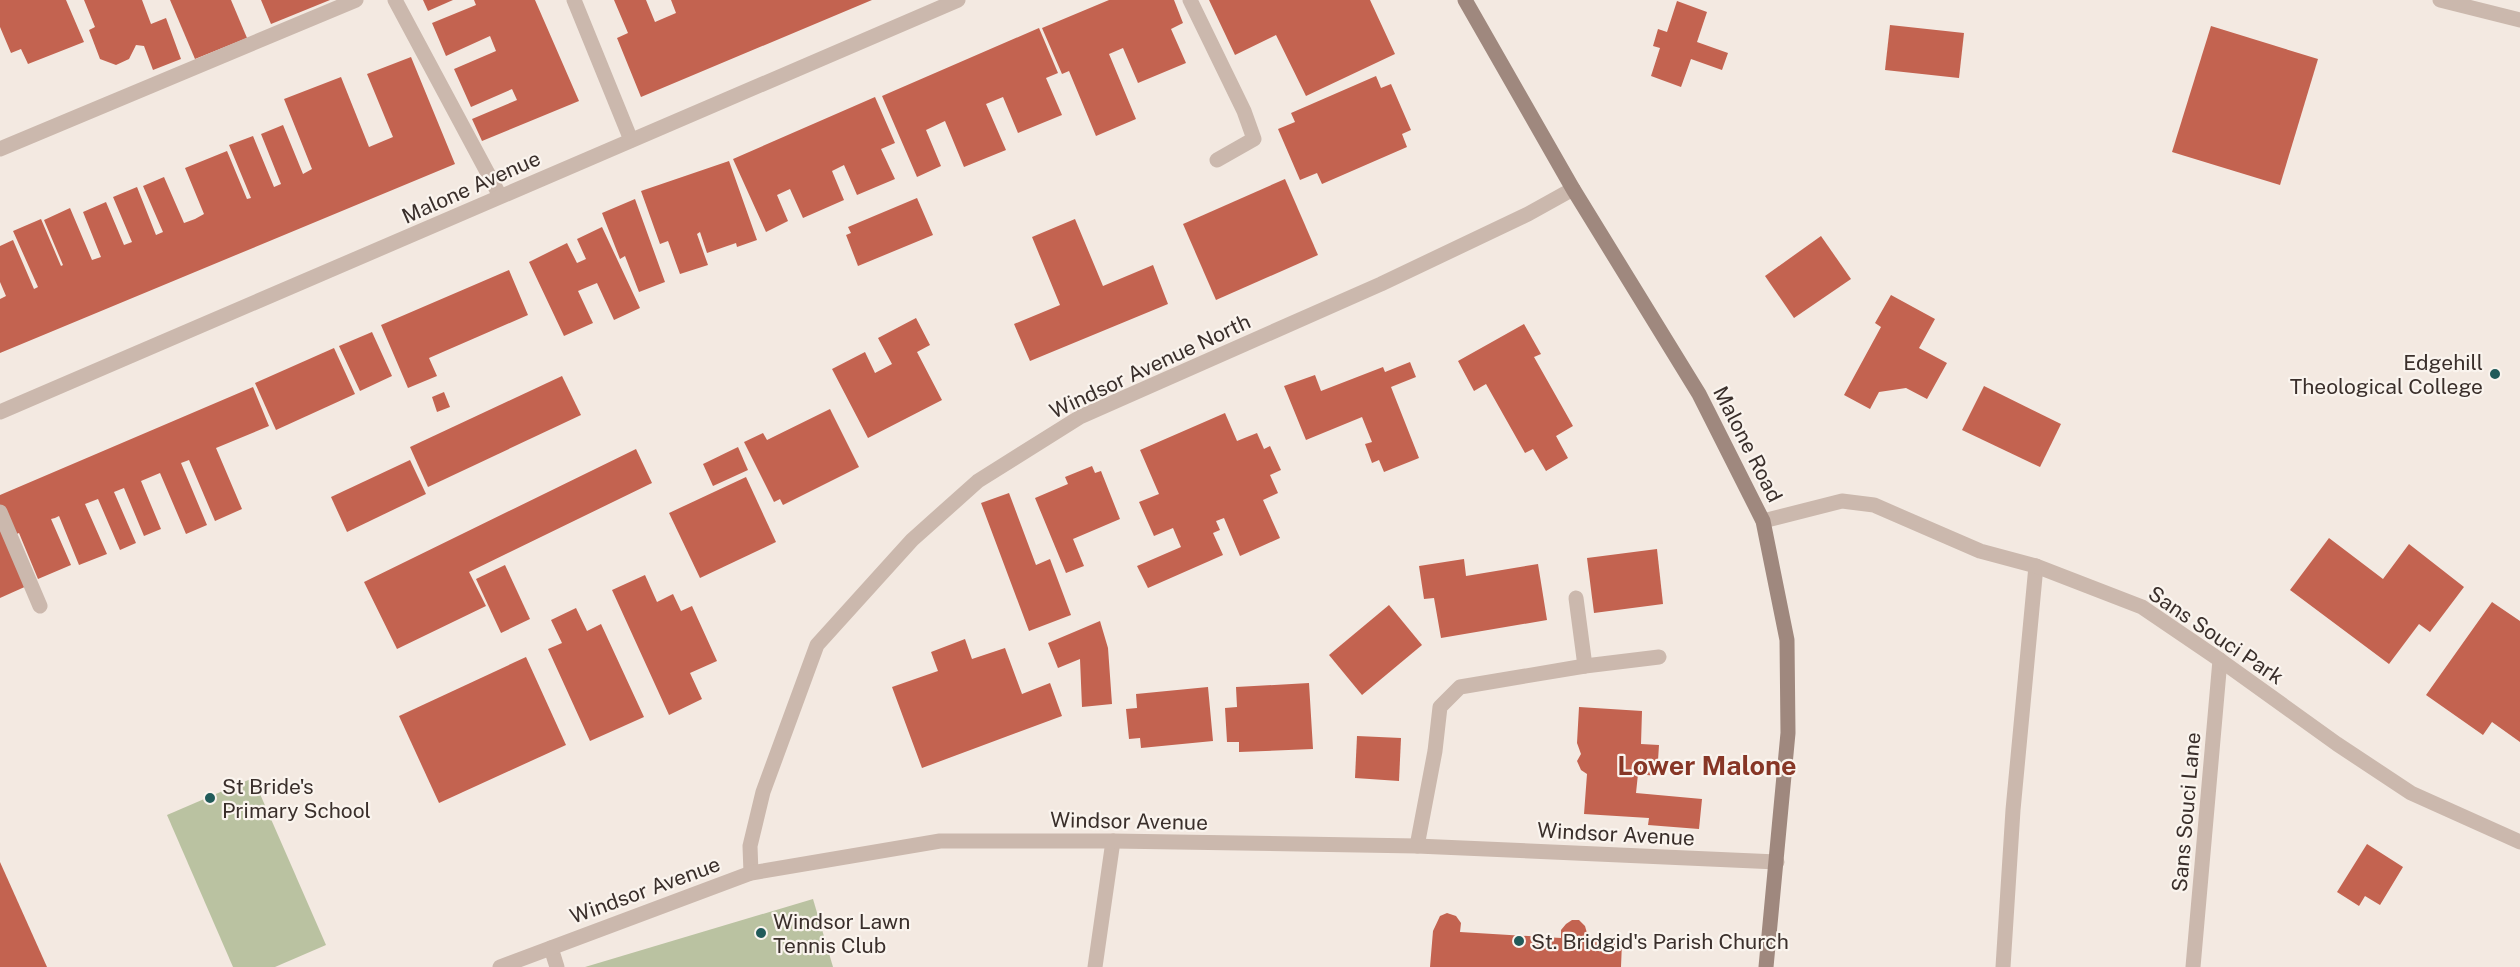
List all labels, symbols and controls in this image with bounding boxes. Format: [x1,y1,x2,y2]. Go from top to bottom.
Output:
street label: Malone Avenue [398,145,544,229]
street label: Windsor Avenue North [1046,308,1254,424]
place label: Edgehill Theological College [2290,350,2483,399]
marker: Edgehill Theological College [2488,367,2502,381]
street label: Malone Road [1708,382,1788,506]
street label: Sans Souci Park [2144,581,2289,690]
street label: Sans Souci Lane [2167,731,2205,893]
district label: Lower Malone [1617,749,1797,781]
place label: St Bride's Primary School [222,774,371,823]
marker: St Bride's Primary School [203,791,217,805]
street label: Windsor Avenue [1050,807,1208,835]
street label: Windsor Avenue [1536,817,1696,851]
street label: Windsor Avenue [567,851,723,929]
place label: Windsor Lawn Tennis Club [773,909,910,958]
marker: Windsor Lawn Tennis Club [754,926,768,940]
place label: St. Bridgid's Parish Church [1531,929,1789,954]
marker: St. Bridgid's Parish Church [1512,934,1526,948]

